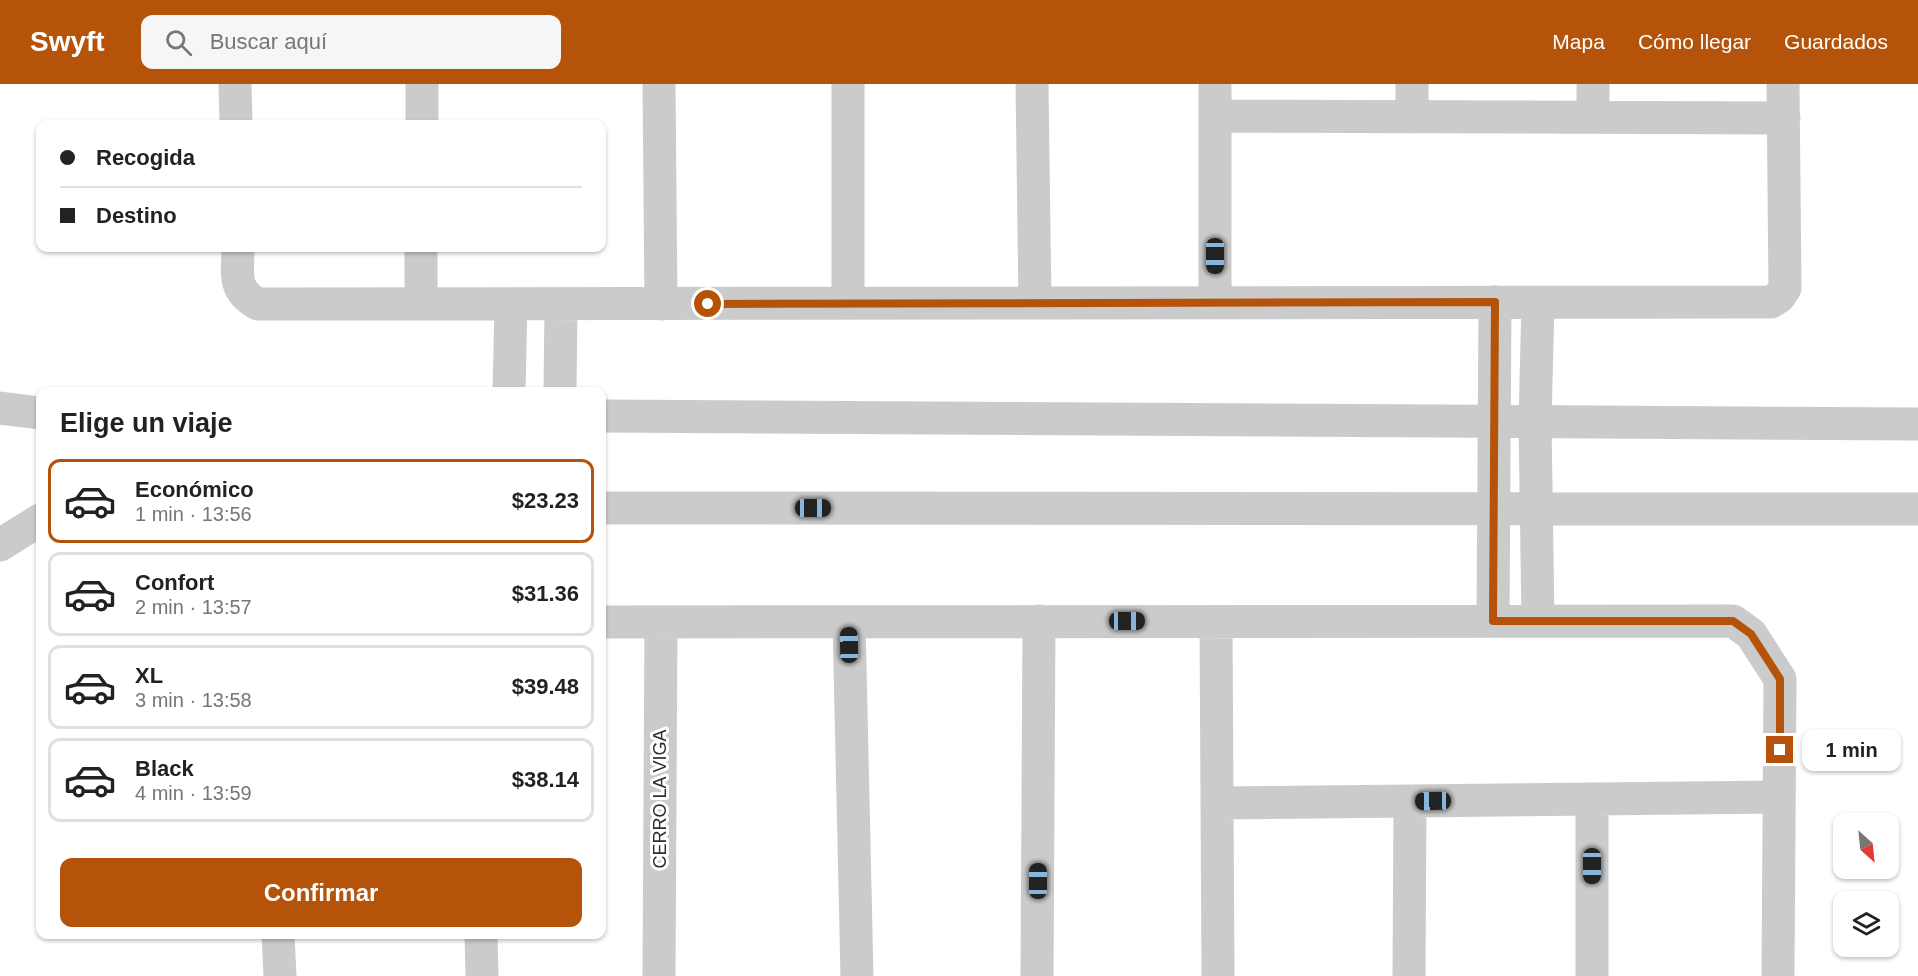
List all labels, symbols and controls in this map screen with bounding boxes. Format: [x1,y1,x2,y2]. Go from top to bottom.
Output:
search box [141,15,561,69]
text: Swyft [30,26,105,57]
icon: search [162,26,195,59]
text: Buscar aquí [210,29,327,54]
text: Mapa [1552,30,1605,53]
text: Cómo llegar [1638,30,1751,53]
text: Guardados [1784,30,1888,53]
text: Recogida [96,145,195,170]
text: Destino [96,203,177,228]
car [1206,238,1224,274]
route start [694,290,721,317]
text: Elige un viaje [60,408,233,438]
icon: car [63,474,117,528]
text: Económico [135,477,254,502]
text: $23.23 [512,488,579,513]
car [795,499,831,517]
text: 1 min · 13:56 [135,503,252,525]
icon: car [63,567,117,621]
text: Confort [135,570,214,595]
text: $31.36 [512,581,579,606]
text: 2 min · 13:57 [135,596,252,618]
car [1109,612,1145,630]
car [840,627,858,663]
icon: car [63,660,117,714]
text: XL [135,663,163,688]
text: $39.48 [512,674,579,699]
text: 3 min · 13:58 [135,689,252,711]
street label: CERRO LA VIGA [650,729,670,869]
callout: 1 min [1801,729,1900,771]
route end [1766,736,1793,763]
text: 1 min [1825,739,1878,761]
icon: car [63,753,117,807]
text: Black [135,756,194,781]
text: $38.14 [512,767,579,792]
text: 4 min · 13:59 [135,782,252,804]
car [1415,792,1451,810]
north arrow [1833,813,1899,879]
map controls [1833,813,1899,957]
car [1583,848,1601,884]
button: Confirmar [60,858,582,927]
car [1029,863,1047,899]
button: layers [1833,891,1899,957]

